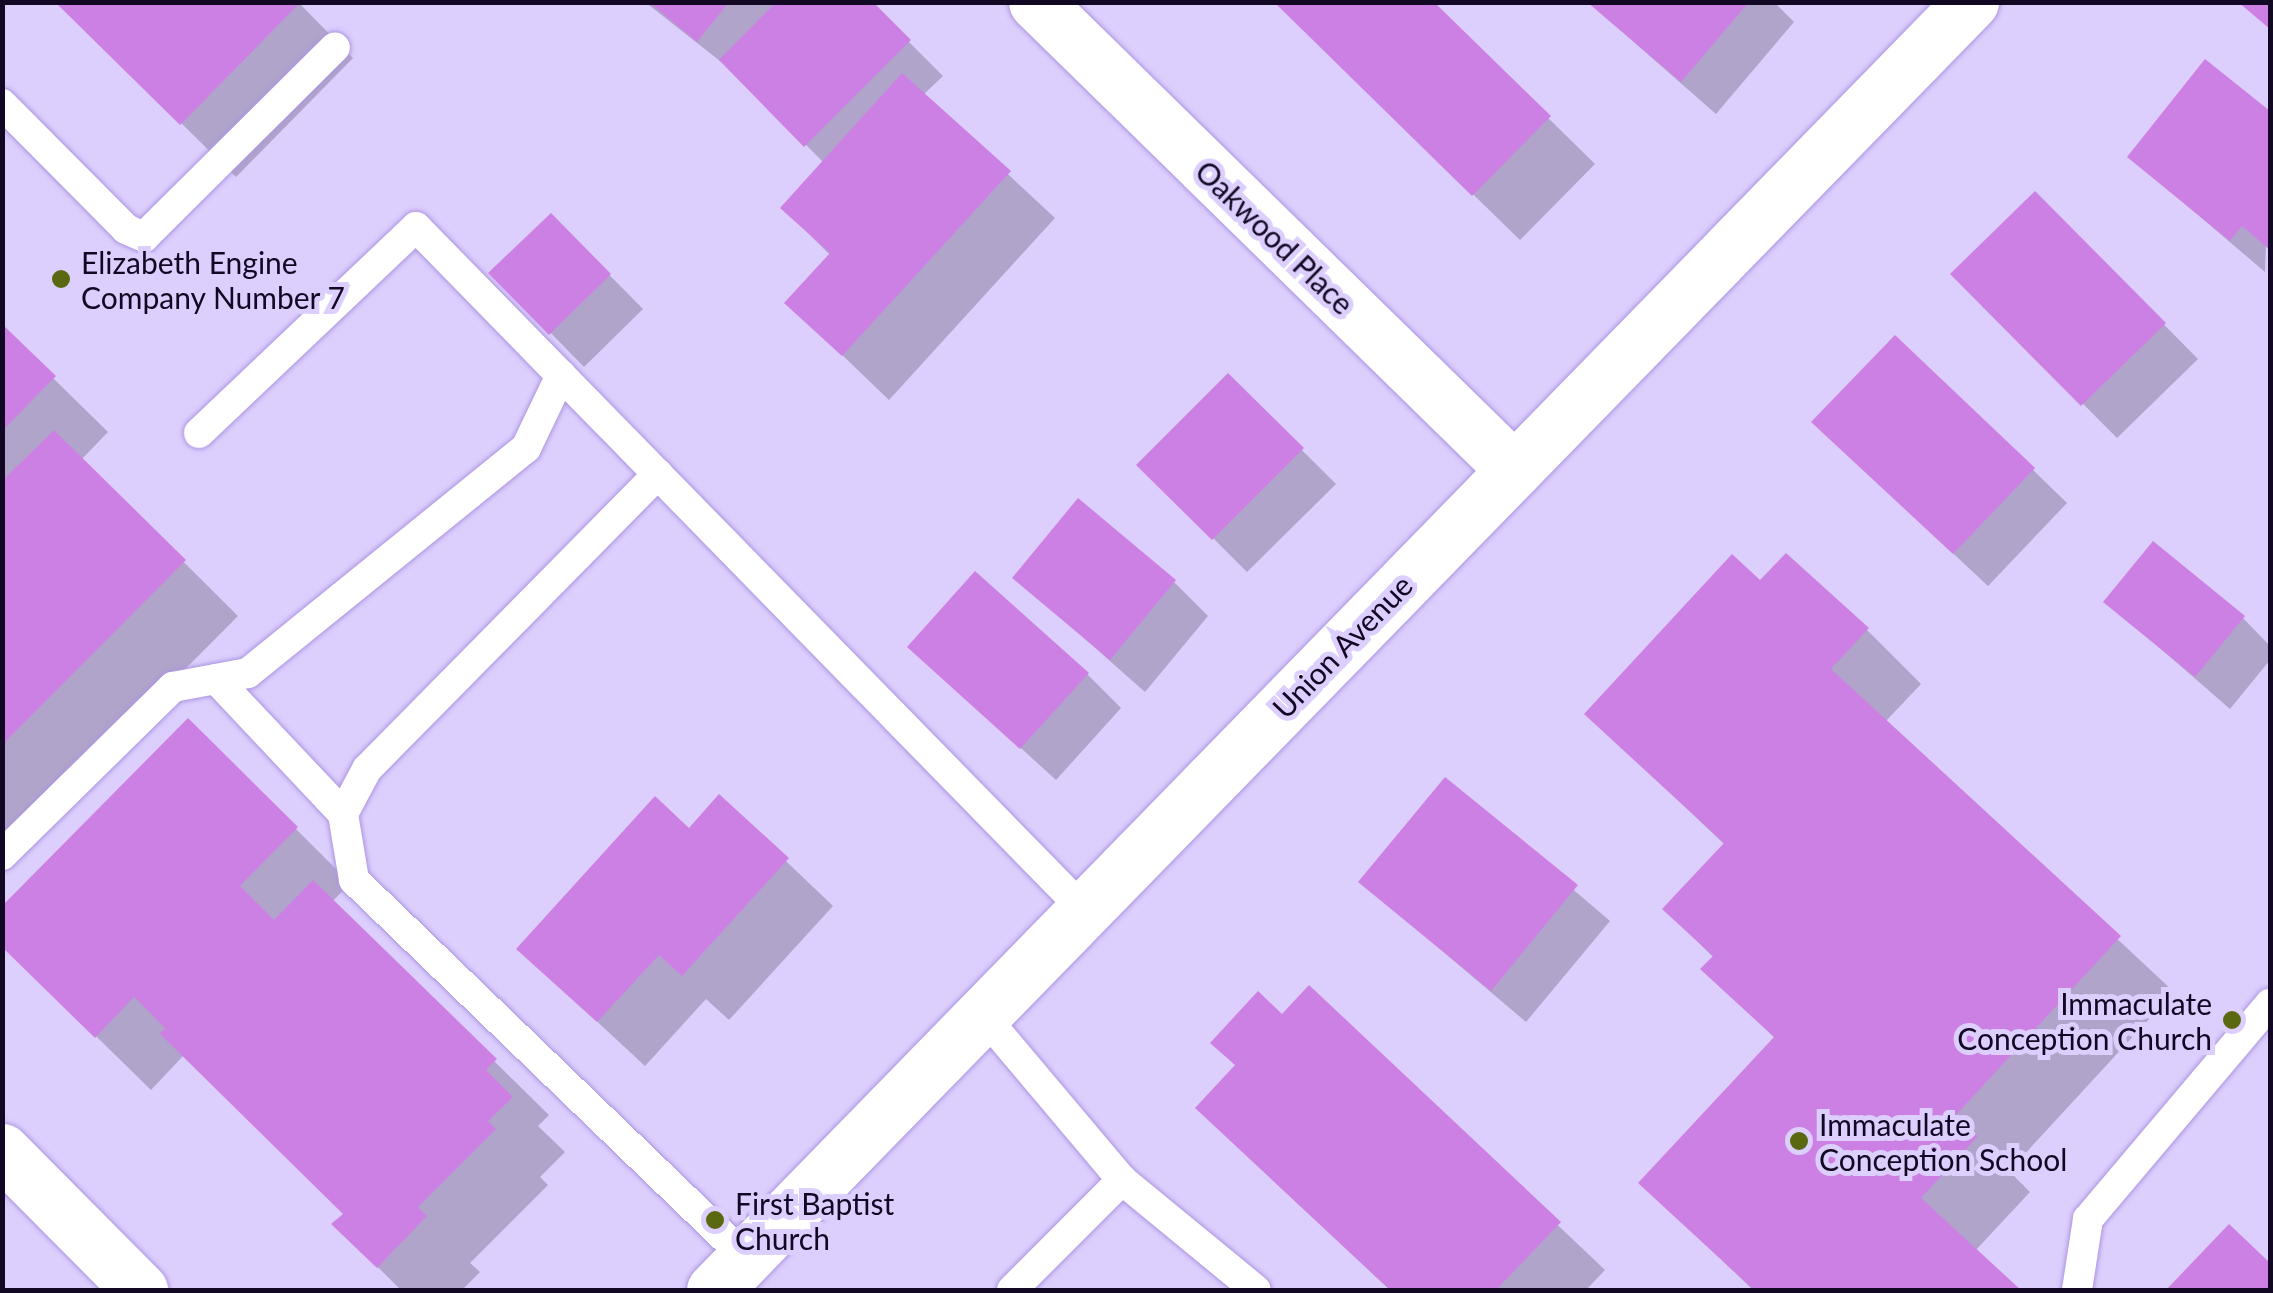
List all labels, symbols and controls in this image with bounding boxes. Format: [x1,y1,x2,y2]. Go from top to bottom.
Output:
street label: Oakwood Place [1189,153,1361,321]
place label: Elizabeth Engine Company Number 7 [81,244,346,314]
marker: Elizabeth Engine Company Number 7 [50,268,72,290]
street label: Union Avenue [1264,566,1420,726]
place label: Immaculate Conception Church [1957,985,2212,1056]
marker: Immaculate Conception Church [2221,1009,2243,1031]
place label: Immaculate Conception School [1819,1106,2067,1176]
marker: Immaculate Conception School [1788,1130,1810,1152]
place label: First Baptist Church [735,1185,894,1256]
marker: First Baptist Church [704,1209,726,1231]

